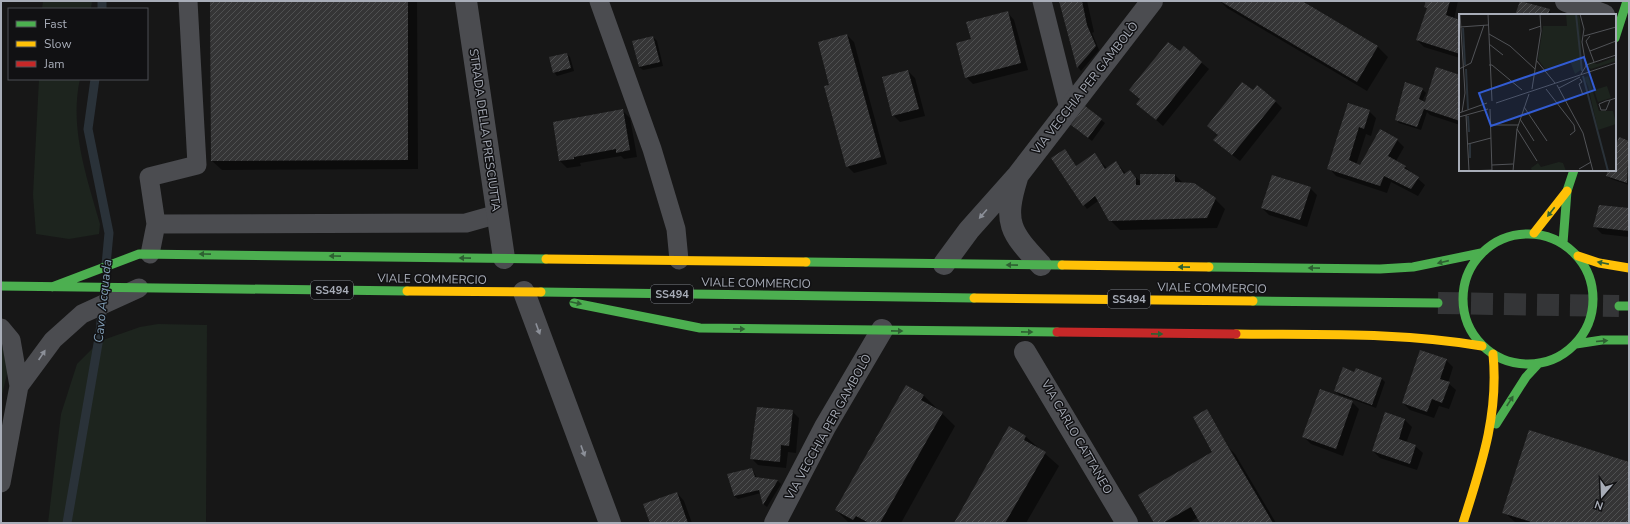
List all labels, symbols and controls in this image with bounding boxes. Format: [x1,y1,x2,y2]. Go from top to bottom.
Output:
legend [8,8,148,80]
inset map [1459,14,1616,171]
text: Fast [44,16,67,32]
street label: VIA VECCHIA PER GAMBOLÒ [1027,18,1142,158]
text: Slow [44,36,72,52]
street label: STRADA DELLA PRESCIUTTA [466,48,504,213]
text: Jam [43,56,65,72]
one-way arrow [1546,207,1555,218]
one-way arrow [978,209,987,220]
one-way arrow [198,251,211,257]
one-way arrow [328,253,341,259]
one-way arrow [458,255,471,261]
water label: Cavo Acquada [90,258,116,344]
one-way arrow [1437,259,1450,265]
one-way arrow [1597,260,1609,266]
one-way arrow [1005,262,1018,268]
one-way arrow [1177,264,1190,270]
one-way arrow [1307,265,1320,271]
street label: VIALE COMMERCIO [376,270,487,288]
street label: VIALE COMMERCIO [700,274,811,292]
street label: VIALE COMMERCIO [1156,279,1267,297]
road number: SS494 [311,281,353,299]
road number: SS494 [651,285,693,303]
road number: SS494 [1108,290,1150,308]
one-way arrow [570,300,582,306]
one-way arrow [535,323,541,335]
one-way arrow [733,326,746,332]
one-way arrow [891,328,904,334]
one-way arrow [1021,329,1034,335]
one-way arrow [1151,331,1164,337]
one-way arrow [1596,337,1608,344]
one-way arrow [38,349,46,360]
street label: VIA VECCHIA PER GAMBOLÒ [781,351,875,504]
street label: VIA CARLO CATTANEO [1037,376,1116,497]
one-way arrow [1506,395,1514,406]
one-way arrow [581,445,587,457]
north arrow [1582,476,1622,516]
text: N [1593,497,1605,513]

